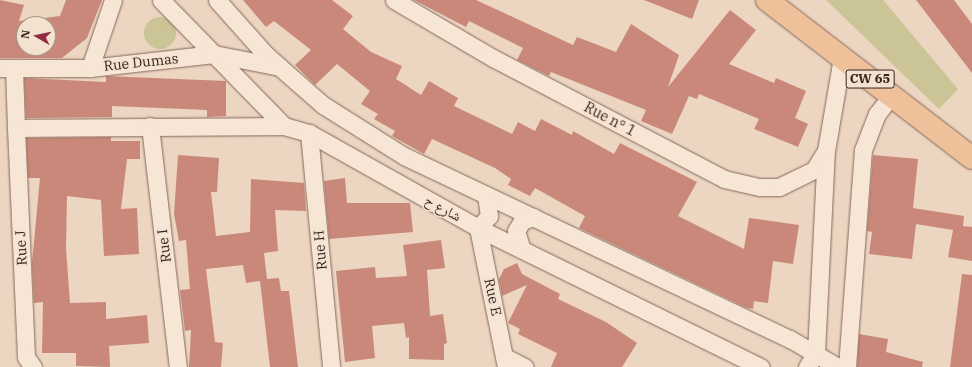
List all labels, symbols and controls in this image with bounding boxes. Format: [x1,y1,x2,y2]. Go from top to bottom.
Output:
north arrow [16,16,56,56]
text: N [18,29,33,40]
street label: Rue Dumas [103,50,179,74]
road number: CW 65 [845,68,895,90]
street label: Rue n° 1 [581,98,639,140]
street label: شارع ح [422,191,464,225]
street label: Rue I [154,228,174,264]
street label: Rue H [310,229,330,271]
street label: Rue J [12,230,30,266]
street label: Rue E [481,277,505,317]

